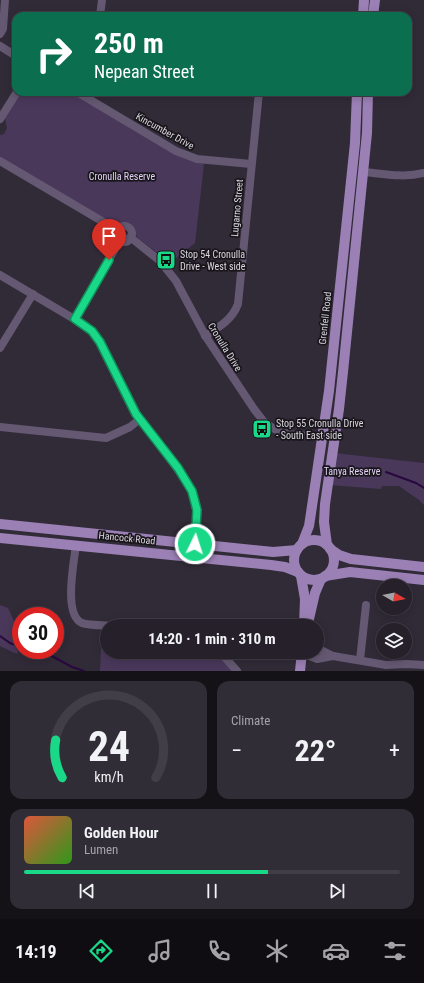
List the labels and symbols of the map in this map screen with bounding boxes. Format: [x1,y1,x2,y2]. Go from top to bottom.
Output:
street label: Kincumber Drive [134,111,196,152]
park label: Cronulla Reserve [89,171,155,182]
street label: Lugarno Street [229,179,245,237]
pin [92,219,126,260]
bus stop icon: Stop 54 Cronulla Drive - West side [155,249,177,271]
place label: Stop 54 Cronulla Drive - West side [180,249,246,272]
street label: Grenfell Road [317,291,333,345]
street label: Cronulla Drive [206,321,244,373]
bus stop icon: Stop 55 Cronulla Drive - South East side [251,418,273,440]
place label: Stop 55 Cronulla Drive - South East side [276,418,364,441]
park label: Tanya Reserve [324,466,381,477]
position arrow [174,523,216,565]
street label: Hancock Road [98,530,156,546]
north arrow [376,579,412,615]
speed limit sign: 30 [12,607,64,659]

